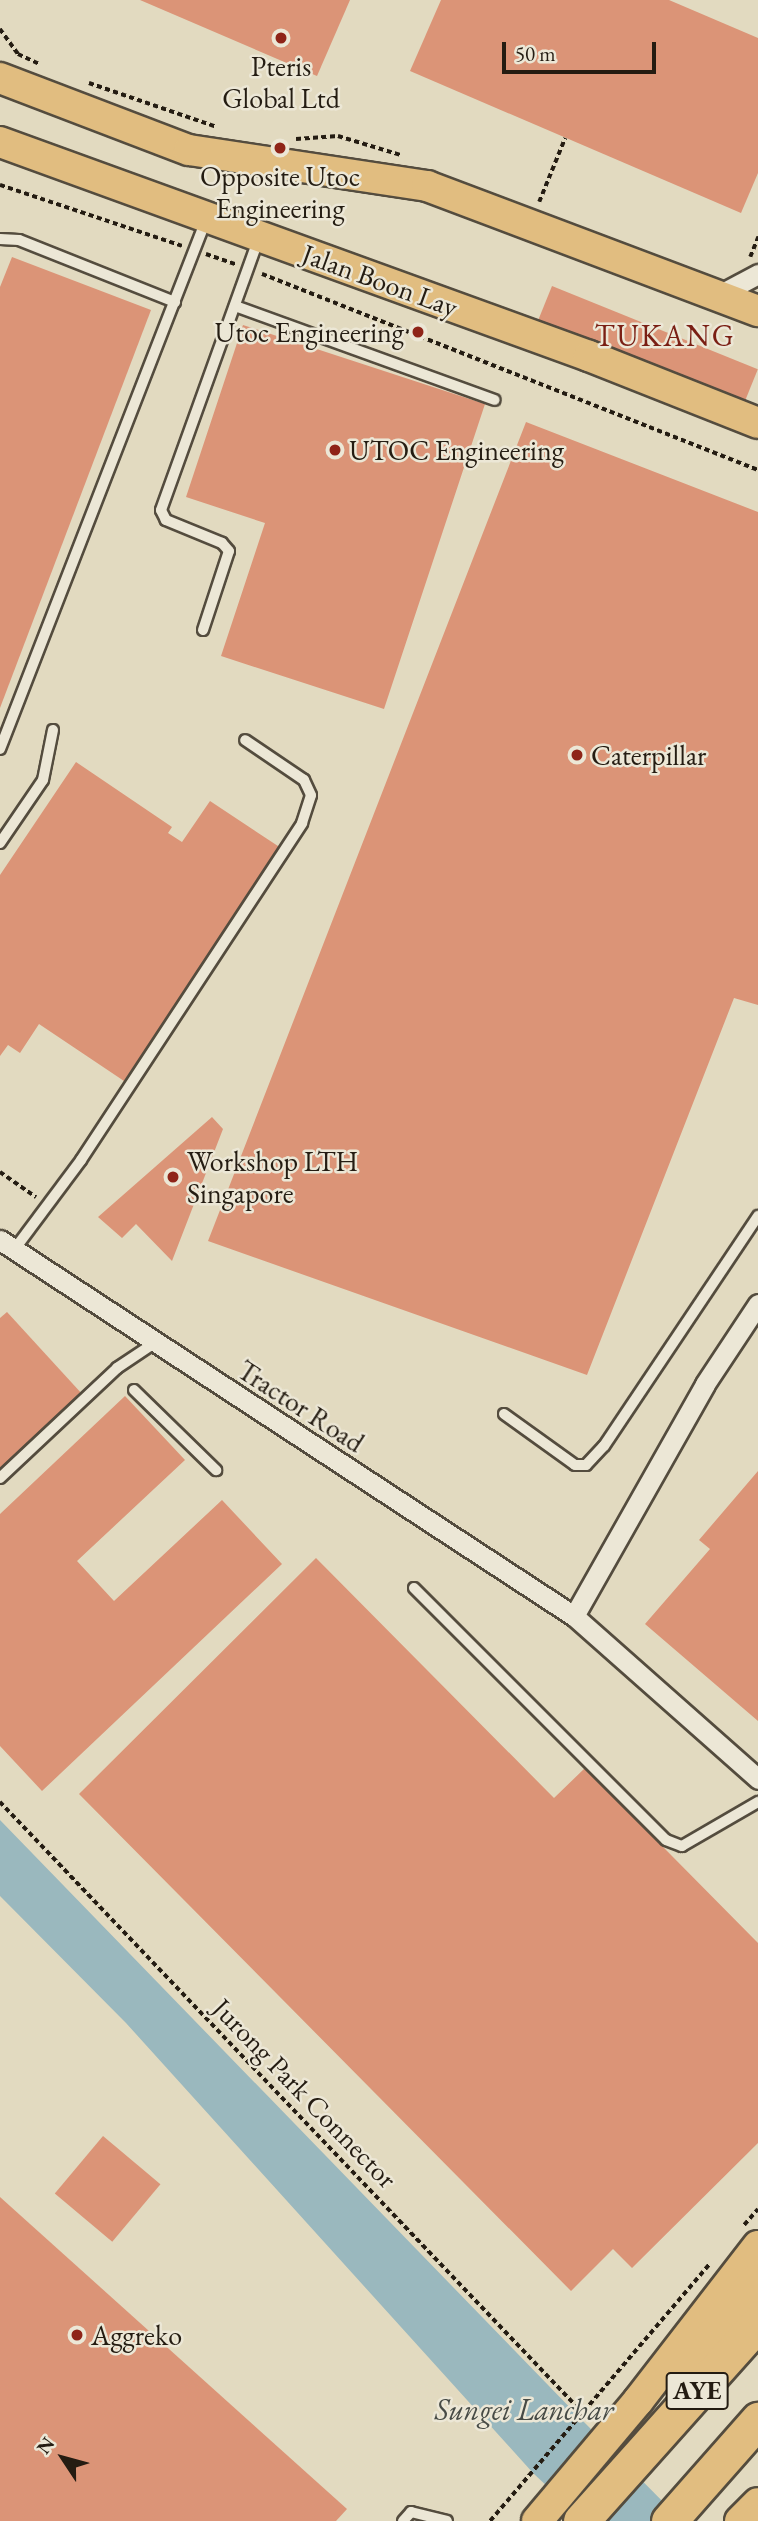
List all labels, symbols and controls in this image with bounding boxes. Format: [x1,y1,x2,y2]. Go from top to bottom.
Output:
scale bar [506,28,660,72]
marker: Pteris Global Ltd [273,30,289,46]
text: 50 m [515,40,556,67]
place label: Pteris Global Ltd [222,49,340,115]
marker: Opposite Utoc Engineering [272,140,288,156]
place label: Opposite Utoc Engineering [200,159,360,225]
street label: Jalan Boon Lay [298,236,462,324]
place label: Utoc Engineering [215,315,404,349]
district label: TUKANG [595,318,735,354]
marker: Utoc Engineering [410,324,426,340]
place label: UTOC Engineering [349,433,564,467]
marker: UTOC Engineering [327,442,343,458]
place label: Caterpillar [591,738,706,772]
marker: Caterpillar [569,747,585,763]
place label: Workshop LTH Singapore [187,1144,358,1210]
marker: Workshop LTH Singapore [165,1169,181,1185]
street label: Tractor Road [231,1353,371,1459]
street label: Jurong Park Connector [206,1991,404,2195]
place label: Aggreko [91,2318,182,2352]
marker: Aggreko [69,2327,85,2343]
road number: AYE [666,2368,728,2414]
water label: Sungei Lanchar [435,2392,613,2428]
north arrow [28,2423,98,2493]
text: N [31,2432,60,2459]

